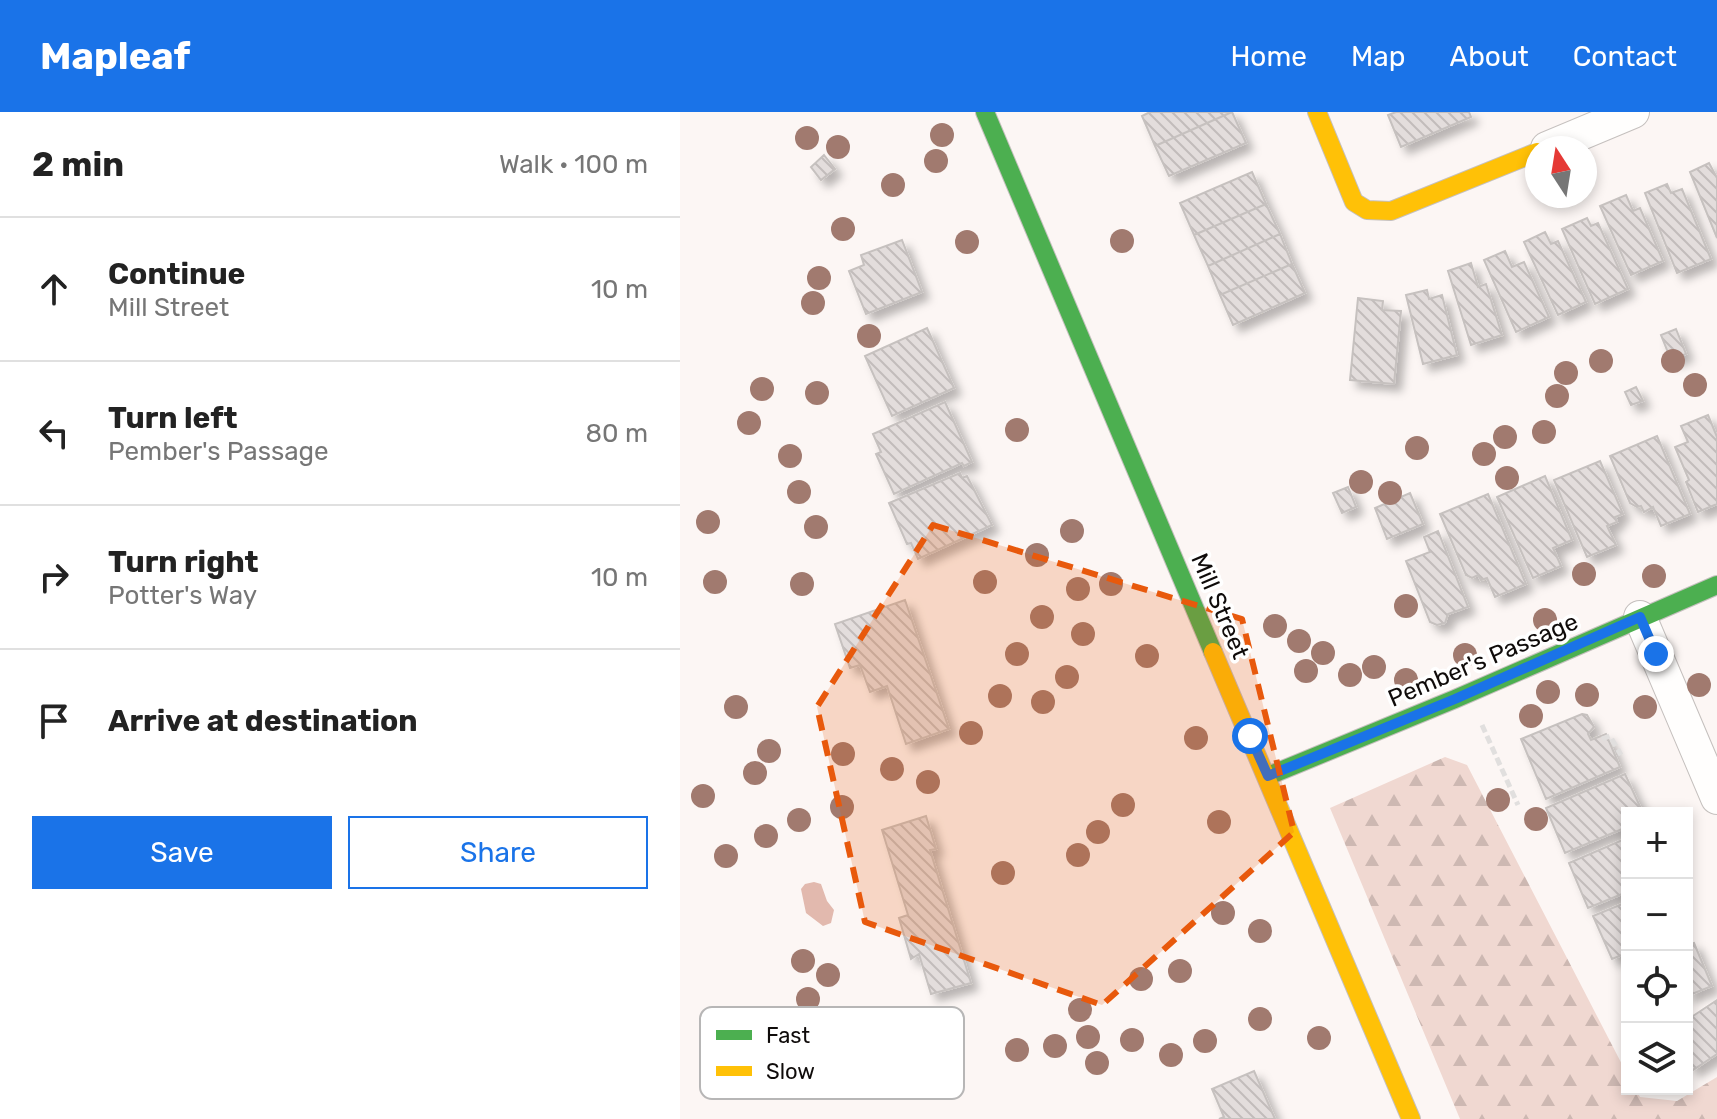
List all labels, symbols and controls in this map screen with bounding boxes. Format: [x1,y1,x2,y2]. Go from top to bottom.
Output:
text: Mapleaf [40,33,190,79]
text: Home [1230,40,1307,73]
text: Map [1351,40,1405,73]
text: About [1449,40,1529,73]
text: Contact [1573,40,1677,73]
north arrow [1525,136,1597,208]
text: 2 min [32,144,124,185]
text: Walk · 100 m [499,149,648,180]
text: Continue [108,256,245,292]
icon: ahead [32,267,76,311]
text: 10 m [591,274,648,305]
text: Mill Street [108,292,229,323]
text: Turn left [108,400,238,436]
icon: left [32,411,76,455]
text: 80 m [585,418,648,449]
text: Pember's Passage [108,436,329,467]
text: Turn right [108,544,259,580]
street label: Mill Street [1185,549,1255,663]
icon: right [32,555,76,599]
text: 10 m [591,562,648,593]
text: Potter's Way [108,580,257,611]
street label: Pember's Passage [1384,607,1582,713]
route end [1638,636,1674,672]
icon: arrive [32,699,76,743]
text: Arrive at destination [108,703,418,739]
route start [1232,718,1268,754]
map controls [1621,807,1693,1095]
button: + [1621,807,1693,879]
button: Save [32,816,332,889]
button: Share [348,816,648,889]
button: − [1621,879,1693,951]
button: locate [1621,951,1693,1023]
legend [700,1007,964,1099]
text: Fast [766,1022,811,1049]
button: layers [1621,1023,1693,1095]
text: Slow [766,1058,815,1085]

